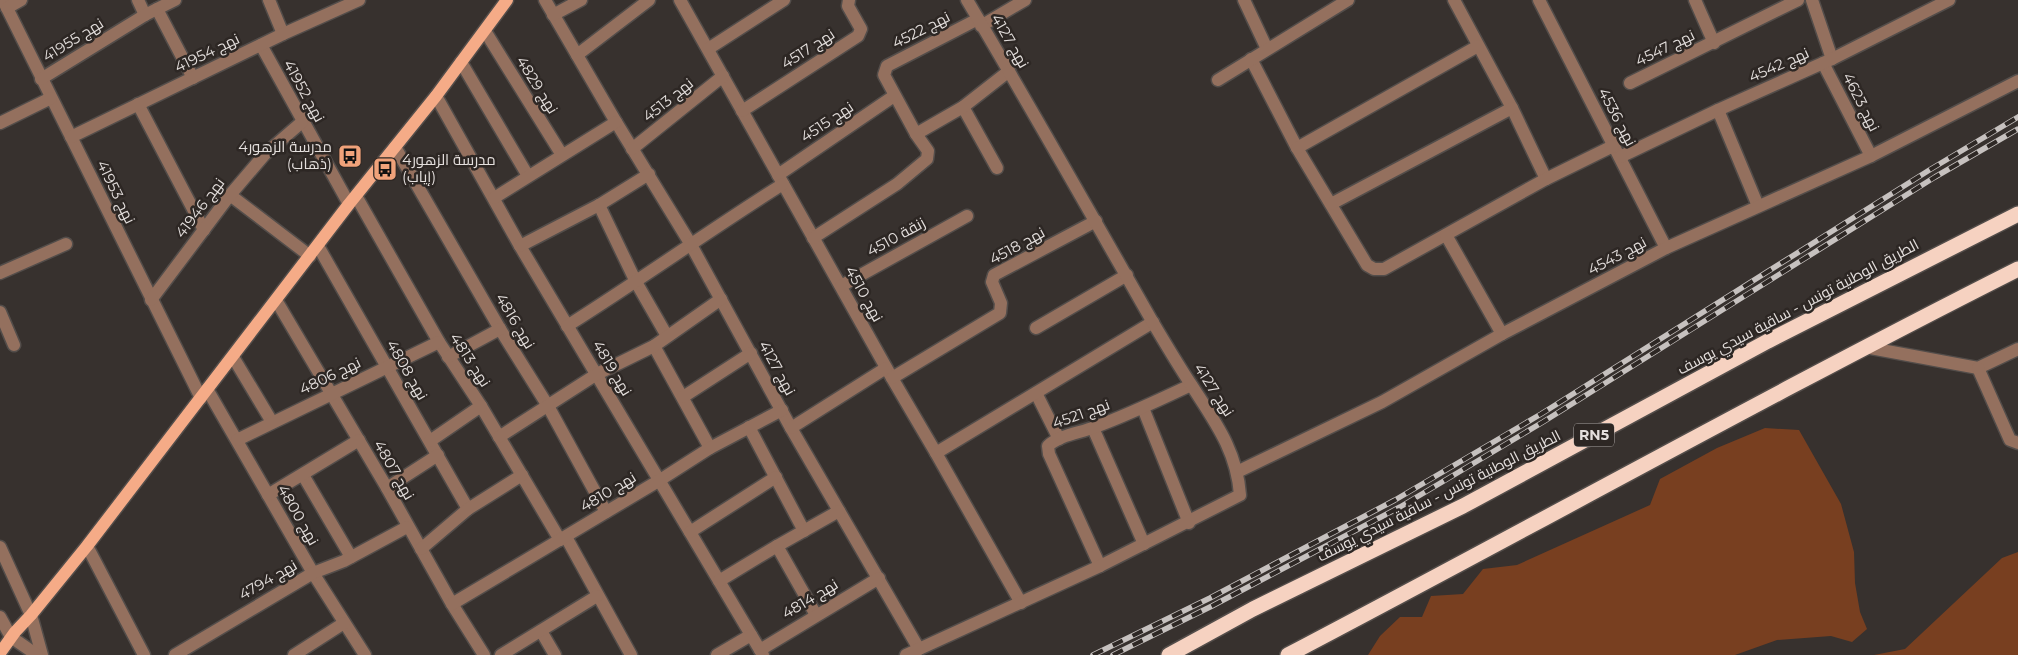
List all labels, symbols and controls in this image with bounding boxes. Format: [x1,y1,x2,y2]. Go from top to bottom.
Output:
street label: نهج 4522 [889,7,954,54]
street label: نهج 4127 [986,10,1034,72]
street label: نهج 41955 [39,13,108,67]
street label: نهج 4517 [777,24,839,75]
street label: نهج 4547 [1632,25,1698,72]
street label: نهج 41954 [171,29,243,78]
street label: نهج 4542 [1746,43,1813,88]
street label: نهج 4829 [511,52,563,118]
street label: نهج 41952 [278,56,329,126]
street label: نهج 4623 [1837,69,1884,135]
street label: نهج 4513 [639,74,698,127]
street label: نهج 4536 [1592,84,1641,150]
street label: نهج 4515 [797,97,858,148]
place label: مدرسة الزهور4 (ذهاب) [238,137,332,173]
bus stop icon: مدرسة الزهور4 (ذهاب) [337,143,363,169]
place label: مدرسة الزهور4 (إياب) [402,150,496,186]
bus stop icon: مدرسة الزهور4 (إياب) [372,156,398,182]
street label: نهج 41953 [91,157,140,227]
street label: نهج 41946 [171,174,230,243]
street label: زنقة 4510 [863,213,928,260]
street label: نهج 4518 [986,223,1049,270]
street label: نهج 4543 [1584,232,1650,281]
street label: الطريق الوطنية تونس - ساقية سيدي يوسف [1674,235,1923,381]
street label: نهج 4510 [840,262,888,326]
street label: نهج 4816 [490,290,539,353]
street label: نهج 4813 [444,329,495,391]
street label: نهج 4808 [381,336,432,404]
street label: نهج 4819 [587,337,636,400]
street label: نهج 4127 [753,337,800,399]
street label: نهج 4806 [296,353,364,400]
street label: نهج 4127 [1189,360,1239,421]
street label: نهج 4521 [1050,394,1113,435]
road number: RN5 [1574,424,1614,446]
street label: الطريق الوطنية تونس - ساقية سيدي يوسف [1314,426,1565,568]
street label: نهج 4807 [368,437,419,504]
street label: نهج 4810 [576,467,640,517]
street label: نهج 4800 [272,481,323,549]
street label: نهج 4794 [235,555,301,606]
street label: نهج 4814 [778,574,842,624]

